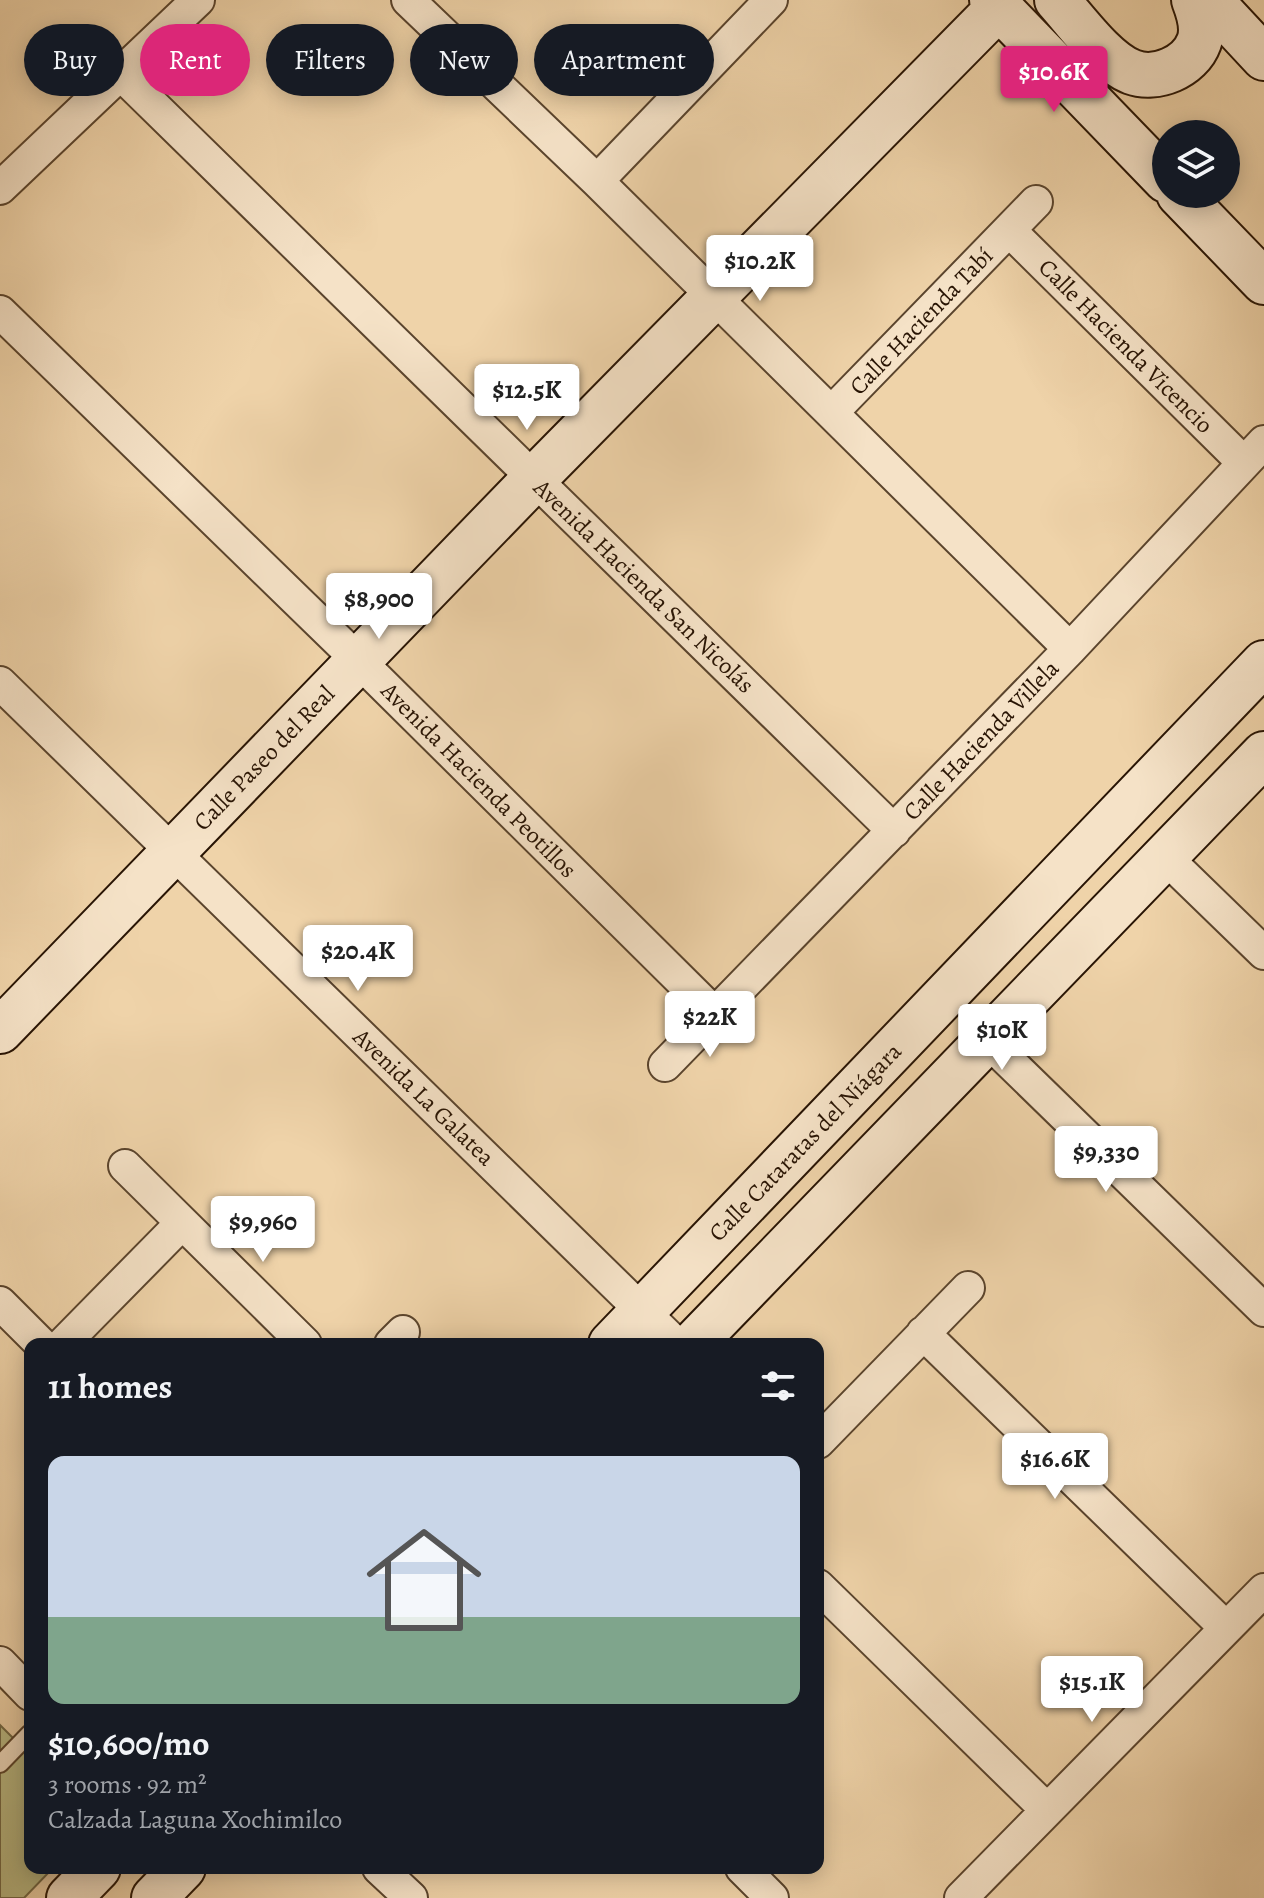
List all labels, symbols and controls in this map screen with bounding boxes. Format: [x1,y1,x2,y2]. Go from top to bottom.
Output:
chip: Buy [24,24,124,96]
chip: Rent [140,24,250,96]
chip: Filters [266,24,394,96]
chip: New [410,24,518,96]
chip: Apartment [534,24,714,96]
pin: $10.6K [989,46,1119,114]
text: $10.6K [1019,54,1089,89]
map controls [1152,120,1240,208]
button: layers [1152,120,1240,208]
pin: $10.2K [695,235,825,303]
street label: Calle Hacienda Tabí [842,240,1000,402]
text: $10.2K [724,243,796,278]
street label: Calle Hacienda Vicencio [1032,252,1220,440]
pin: $12.5K [462,364,592,432]
text: $12.5K [492,372,562,407]
street label: Avenida Hacienda San Nicolás [526,471,761,700]
pin: $8,900 [314,573,444,641]
text: $8,900 [344,581,414,616]
street label: Calle Hacienda Villela [896,652,1067,827]
street label: Avenida Hacienda Peotillos [373,674,584,885]
street label: Calle Paseo del Real [186,678,342,838]
pin: $20.4K [293,925,423,993]
text: $20.4K [321,933,395,968]
pin: $22K [663,991,757,1059]
text: $22K [683,999,737,1034]
pin: $10K [955,1004,1049,1072]
text: $10K [976,1012,1028,1047]
street label: Avenida La Galatea [346,1020,502,1173]
street label: Calle Cataratas del Niágara [702,1035,909,1248]
pin: $9,330 [1041,1126,1171,1194]
text: $9,330 [1073,1134,1139,1169]
pin: $9,960 [198,1196,328,1264]
text: $9,960 [229,1204,297,1239]
text: 11 homes [48,1363,172,1410]
icon: filters [756,1364,800,1408]
pin: $16.6K [990,1433,1120,1501]
text: $16.6K [1020,1441,1090,1476]
icon: home [352,1508,496,1652]
pin: $15.1K [1027,1656,1157,1724]
text: $15.1K [1059,1664,1125,1699]
text: $10,600/mo [48,1720,210,1767]
text: 3 rooms · 92 m² [48,1767,207,1802]
text: Calzada Laguna Xochimilco [48,1802,342,1837]

